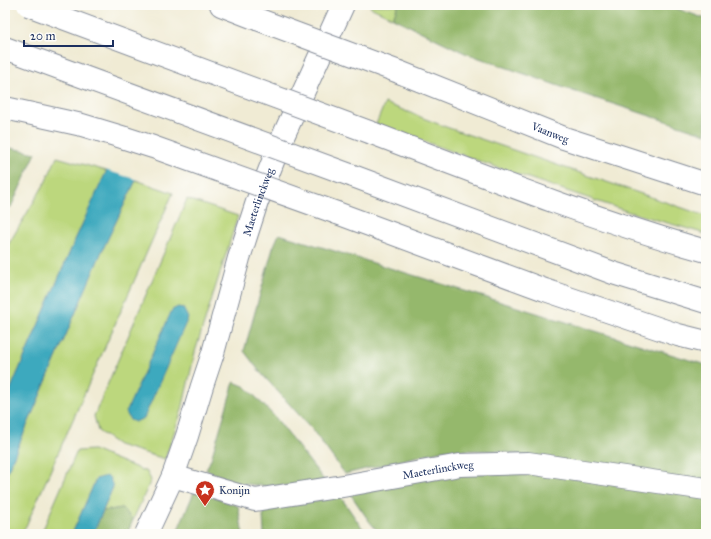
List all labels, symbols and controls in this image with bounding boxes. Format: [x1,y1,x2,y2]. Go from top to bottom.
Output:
scale bar [24,22,113,48]
text: 20 m [30,29,56,43]
street label: Vaanweg [529,119,571,146]
street label: Maeterlinckweg [240,165,277,238]
street label: Maeterlinckweg [402,459,475,482]
place icon: Konijn [194,479,216,507]
place label: Konijn [219,484,250,497]

